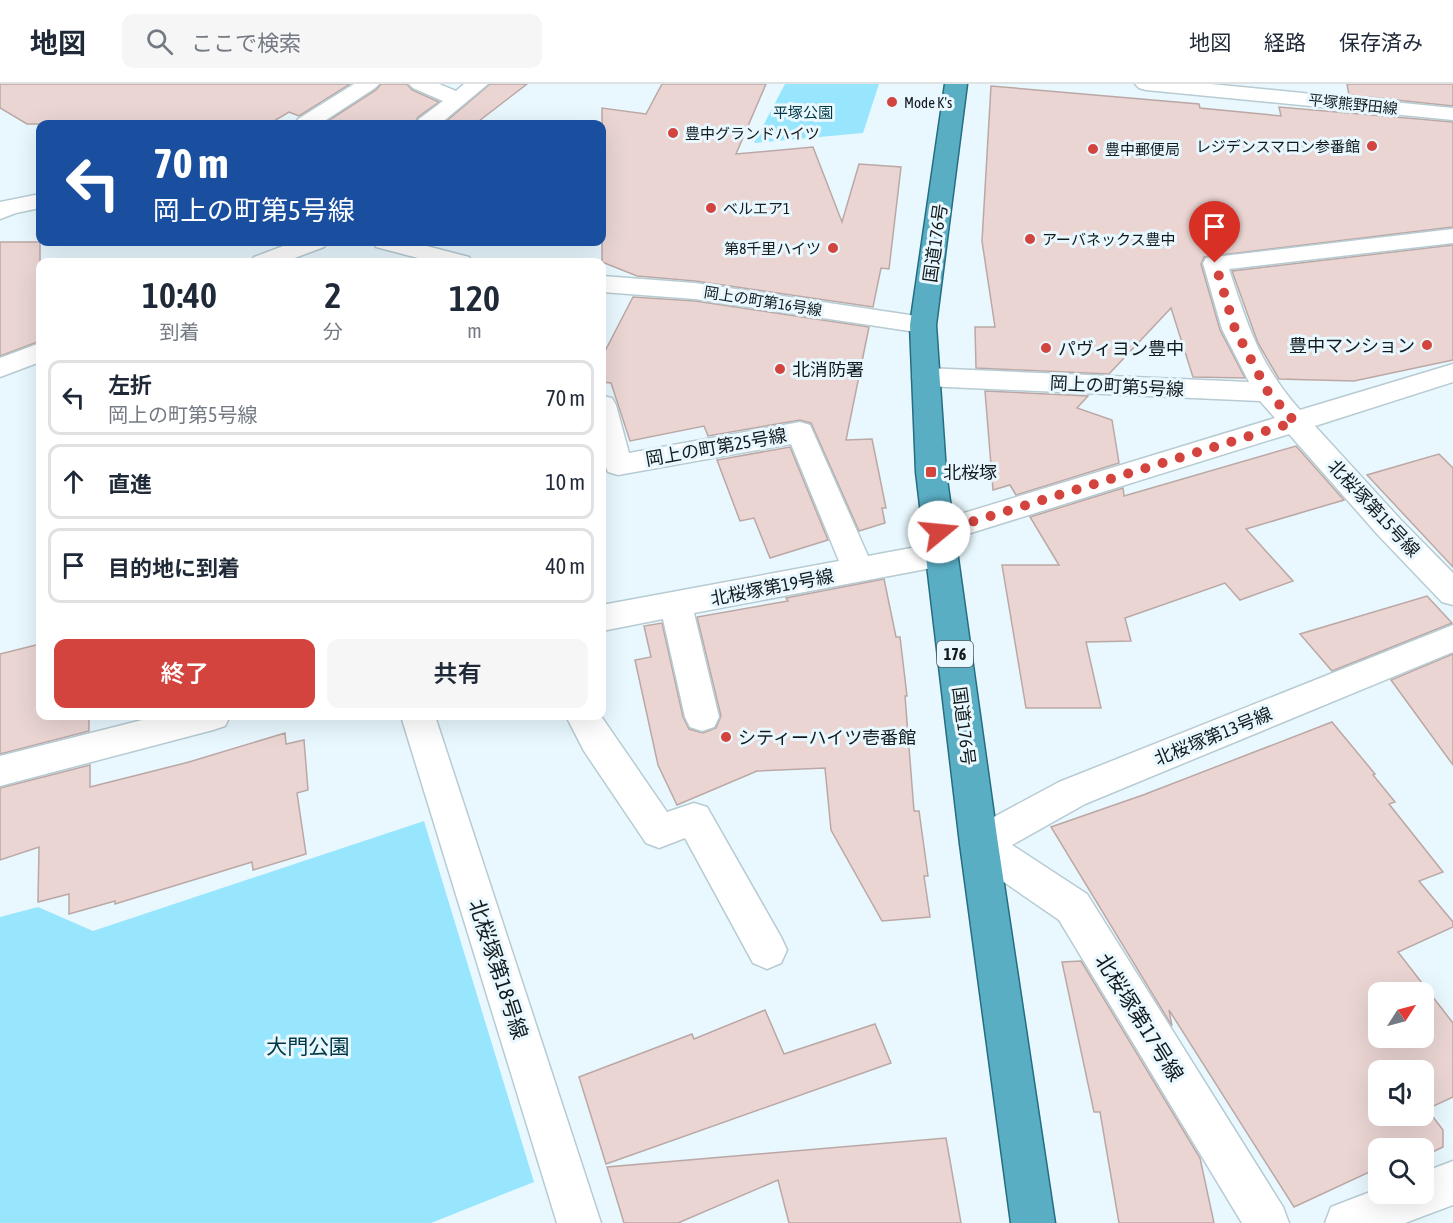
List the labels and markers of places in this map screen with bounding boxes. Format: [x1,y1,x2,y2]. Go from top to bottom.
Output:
place label: Mode K's [904,94,952,111]
marker: Mode K's [885,95,899,109]
place label: 豊中グランドハイツ [685,125,820,142]
marker: 豊中グランドハイツ [666,126,680,140]
place label: レジデンスマロン参番館 [1196,138,1360,155]
marker: レジデンスマロン参番館 [1365,139,1379,153]
place label: 豊中郵便局 [1105,141,1180,158]
marker: 豊中郵便局 [1086,142,1100,156]
place label: ベルエア1 [723,200,790,217]
marker: ベルエア1 [704,201,718,215]
pin [1189,201,1240,263]
place label: アーバネックス豊中 [1042,231,1176,248]
marker: アーバネックス豊中 [1023,232,1037,246]
place label: 第8千里ハイツ [724,240,821,257]
marker: 第8千里ハイツ [826,241,840,255]
place label: 豊中マンション [1289,335,1415,356]
place label: パヴィヨン豊中 [1058,338,1184,359]
marker: 豊中マンション [1420,338,1434,352]
marker: パヴィヨン豊中 [1039,341,1053,355]
place label: 北消防署 [792,359,864,380]
marker: 北消防署 [773,362,787,376]
place label: 北桜塚 [943,462,997,483]
marker: 北桜塚 [924,465,938,479]
place label: シティーハイツ壱番館 [738,727,916,748]
marker: シティーハイツ壱番館 [719,730,733,744]

